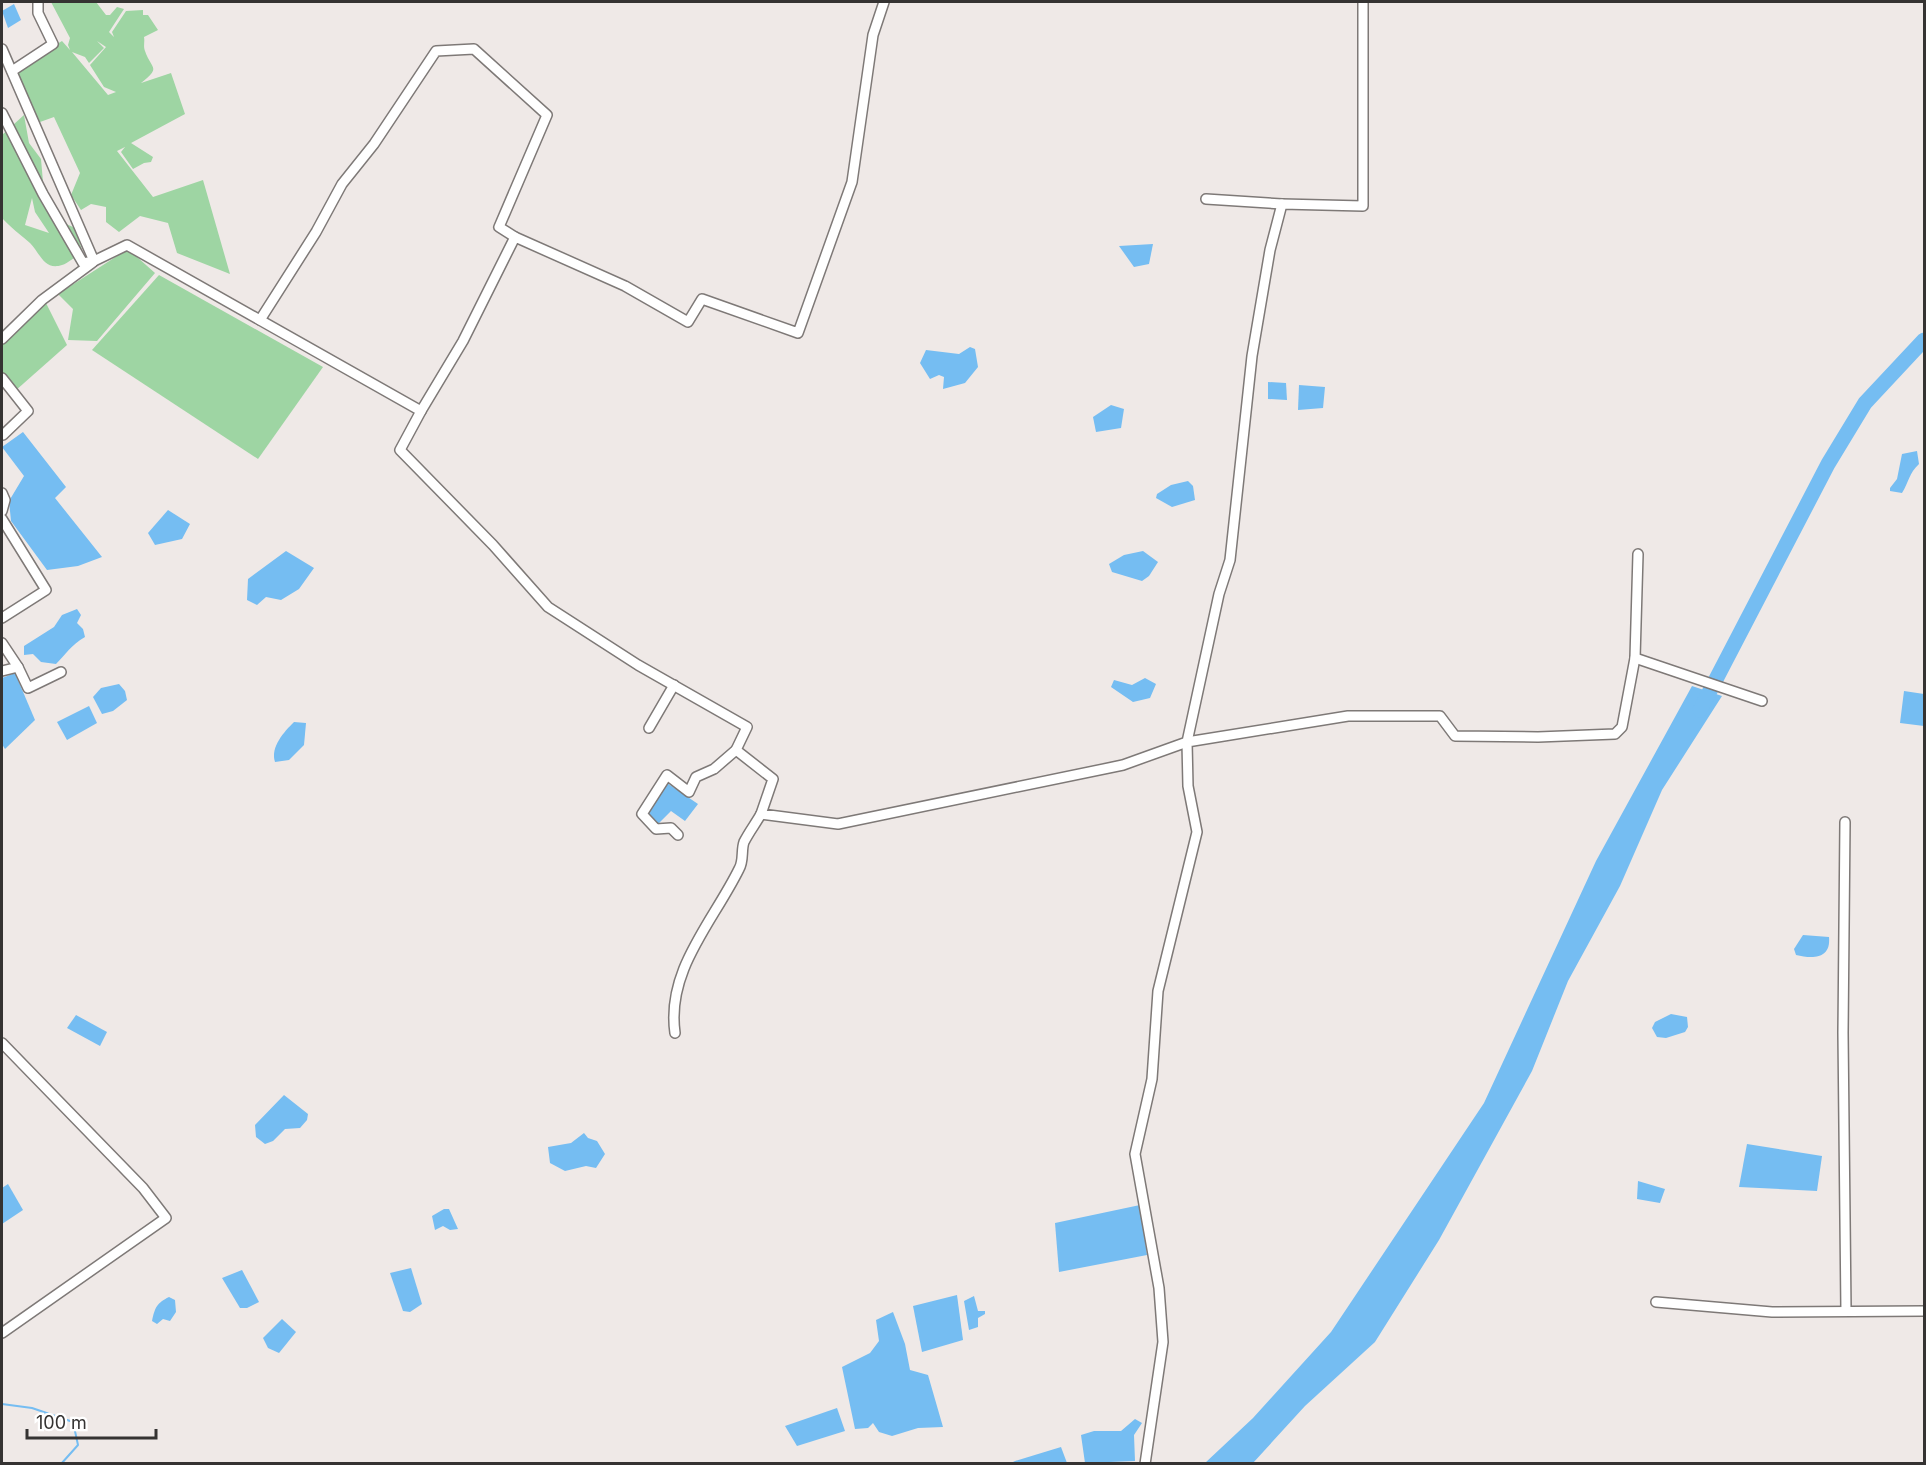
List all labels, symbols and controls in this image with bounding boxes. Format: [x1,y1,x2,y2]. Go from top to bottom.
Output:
scale bar [27,1402,156,1440]
text: 100 m [36,1412,87,1433]

